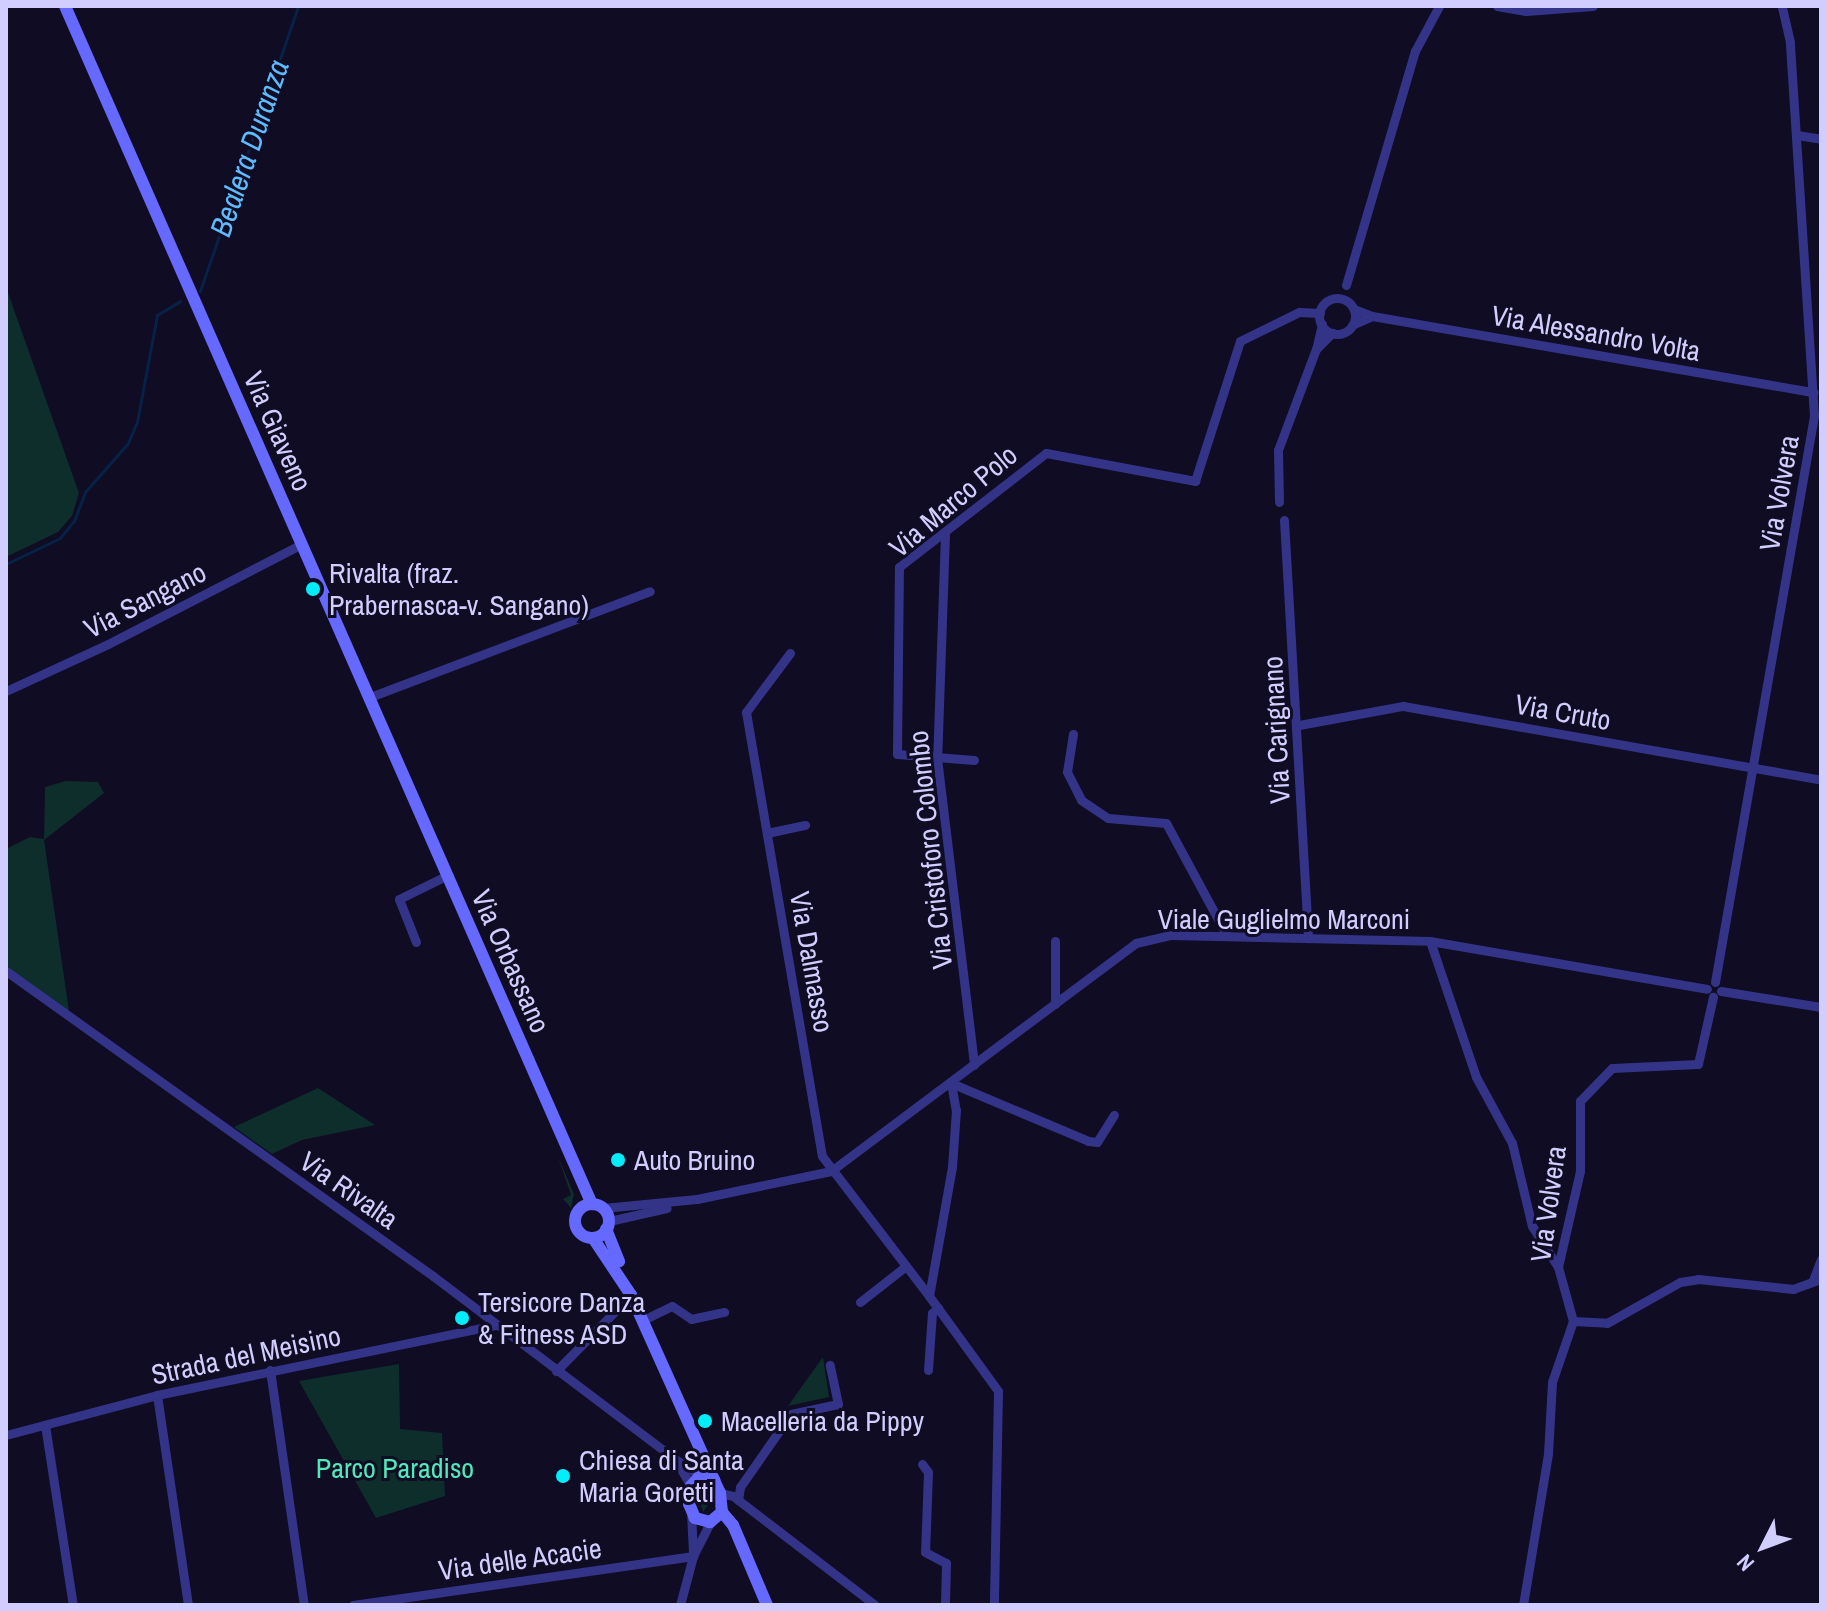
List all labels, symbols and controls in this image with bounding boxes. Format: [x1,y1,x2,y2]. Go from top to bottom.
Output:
water label: Bealera Duranza [202,55,296,241]
street label: Via Alessandro Volta [1488,298,1704,368]
street label: Via Giaveno [237,366,319,496]
street label: Via Volvera [1752,432,1806,554]
street label: Via Marco Polo [882,438,1024,564]
street label: Via Sangano [78,555,212,645]
place label: Rivalta (fraz. Prabernasca-v. Sangano) [329,556,589,622]
marker: Rivalta (fraz. Prabernasca-v. Sangano) [304,580,322,598]
street label: Via Carignano [1255,655,1297,805]
street label: Via Cruto [1513,687,1613,737]
street label: Via Cristoforo Colombo [901,729,959,971]
street label: Via Orbassano [465,884,557,1038]
street label: Via Dalmasso [783,889,841,1035]
street label: Viale Guglielmo Marconi [1158,902,1410,936]
place label: Auto Bruino [634,1143,755,1177]
street label: Via Rivalta [294,1144,404,1236]
street label: Via Volvera [1523,1144,1573,1264]
marker: Auto Bruino [609,1151,627,1169]
place label: Tersicore Danza & Fitness ASD [478,1285,645,1351]
marker: Tersicore Danza & Fitness ASD [453,1309,471,1327]
street label: Strada del Meisino [148,1319,344,1391]
place label: Macelleria da Pippy [721,1404,924,1438]
marker: Macelleria da Pippy [696,1412,714,1430]
place label: Chiesa di Santa Maria Goretti [579,1443,744,1509]
park label: Parco Paradiso [316,1451,474,1485]
marker: Chiesa di Santa Maria Goretti [554,1467,572,1485]
north arrow [1723,1507,1803,1587]
street label: Via delle Acacie [436,1531,604,1587]
text: N [1730,1548,1761,1578]

